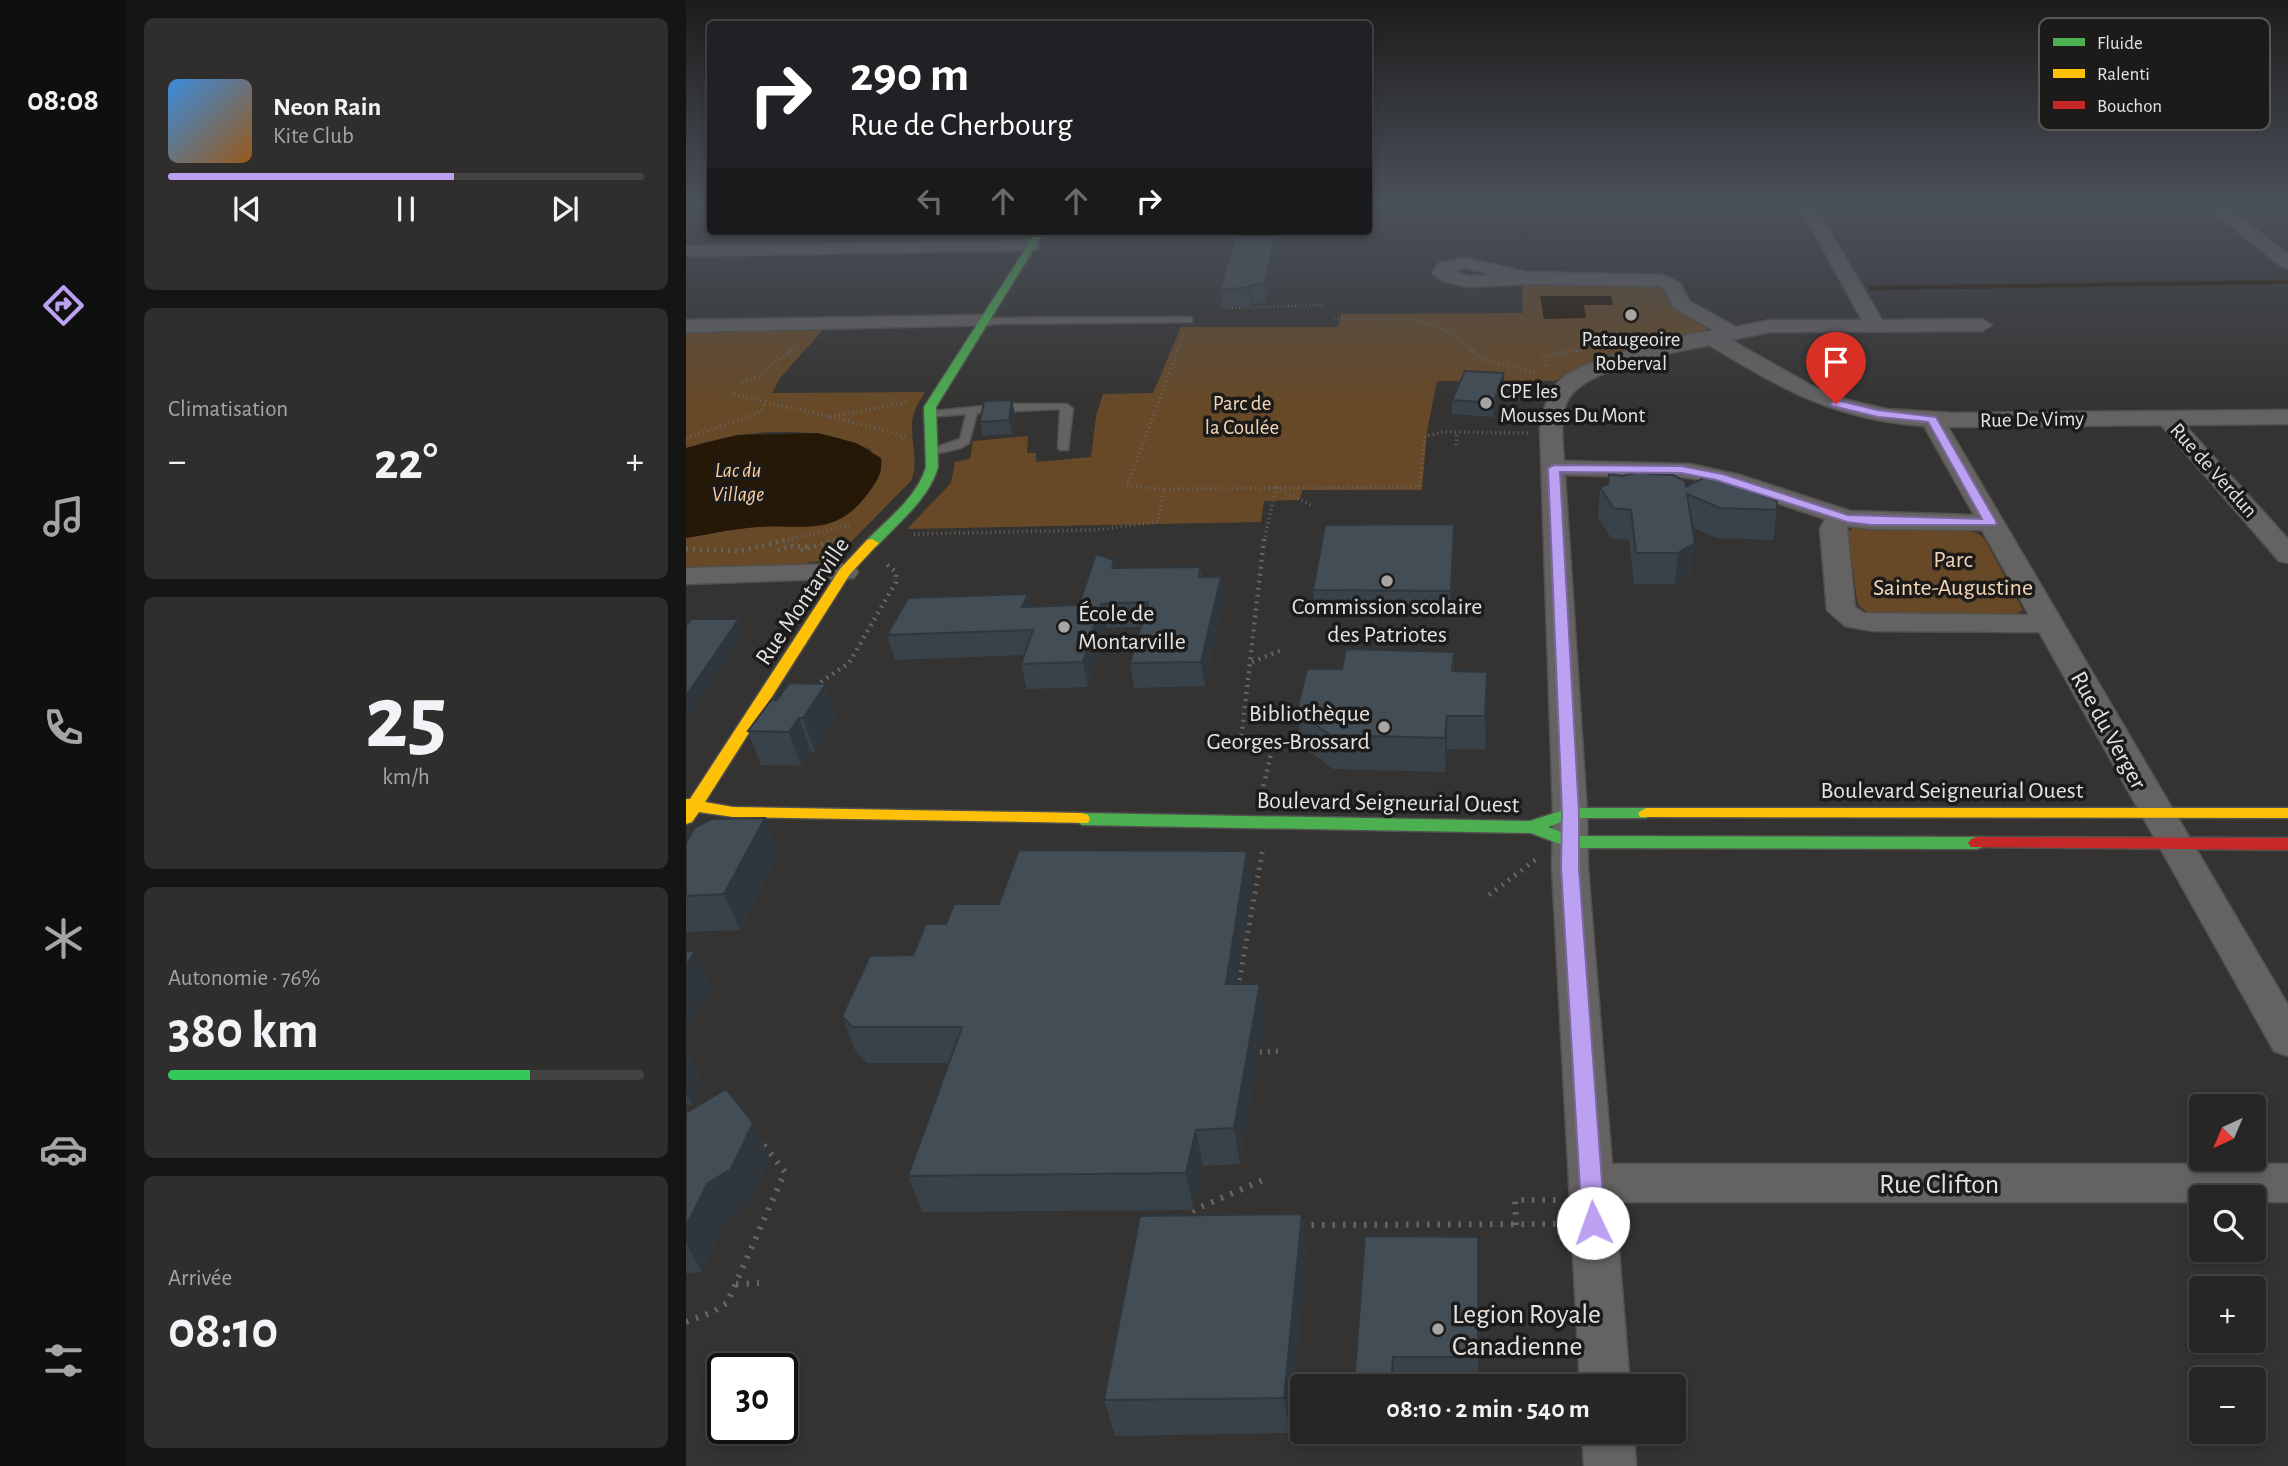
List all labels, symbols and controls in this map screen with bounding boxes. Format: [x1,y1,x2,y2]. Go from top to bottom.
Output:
legend [2039,18,2270,130]
text: Fluide [2097,34,2143,53]
icon: right [735,49,826,140]
text: 290 m [850,51,969,100]
text: Ralenti [2097,65,2150,84]
text: 08:08 [27,84,99,116]
text: Neon Rain [273,94,381,120]
text: Bouchon [2097,97,2162,116]
text: Rue de Cherbourg [850,109,1073,141]
text: Kite Club [273,125,354,148]
icon: left [911,182,949,220]
icon: ahead [984,182,1022,220]
icon: ahead [1057,182,1095,220]
icon: right [1130,182,1168,220]
icon: previous [228,190,266,228]
icon: pause [387,190,425,228]
icon: next [546,190,584,228]
icon: directions [39,281,88,330]
marker: Pataugeoire Roberval [1623,307,1639,323]
place label: Pataugeoire Roberval [1582,329,1680,374]
pin [1806,332,1866,404]
icon: arrive [1817,343,1855,381]
place label: CPE les Mousses Du Mont [1500,381,1645,426]
park label: Parc de la Coulée [1205,393,1279,438]
marker: CPE les Mousses Du Mont [1478,395,1494,411]
text: Climatisation [168,398,288,421]
street label: Rue De Vimy [1980,408,2084,431]
street label: Rue de Verdun [2166,419,2261,521]
text: 22° [374,436,438,488]
text: − [168,443,186,481]
text: + [626,443,644,481]
water label: Lac du Village [712,460,764,505]
icon: music [39,492,88,541]
street label: Rue Montarville [752,534,854,670]
park label: Parc Sainte-Augustine [1873,548,2033,600]
marker: Commission scolaire des Patriotes [1379,573,1395,589]
place label: Commission scolaire des Patriotes [1292,595,1482,647]
place label: École de Montarville [1078,600,1186,654]
marker: École de Montarville [1056,619,1072,635]
street label: Rue du Verger [2066,668,2150,794]
text: 25 [365,673,447,764]
place label: Bibliothèque Georges-Brossard [1207,702,1370,754]
icon: phone [39,703,88,752]
marker: Bibliothèque Georges-Brossard [1376,719,1392,735]
text: km/h [382,766,430,789]
street label: Boulevard Seigneurial Ouest [1821,779,2084,803]
street label: Boulevard Seigneurial Ouest [1256,789,1520,817]
icon: climate [39,914,88,963]
text: Autonomie · 76% [168,967,320,990]
text: 380 km [168,1005,319,1057]
north arrow [2189,1094,2266,1171]
map controls [2189,1094,2266,1444]
icon: car [39,1125,88,1174]
street label: Rue Clifton [1879,1171,1999,1199]
button: search [2189,1185,2266,1262]
position arrow [1556,1186,1630,1260]
text: Arrivée [168,1267,232,1290]
button: + [2189,1276,2266,1353]
place label: Legion Royale Canadienne [1452,1301,1601,1361]
text: 08:10 [168,1305,278,1357]
marker: Legion Royale Canadienne [1430,1321,1446,1337]
icon: filters [39,1336,88,1385]
speed limit sign: 30 [707,1353,798,1444]
button: − [2189,1367,2266,1444]
text: 08:10 · 2 min · 540 m [1386,1396,1590,1422]

